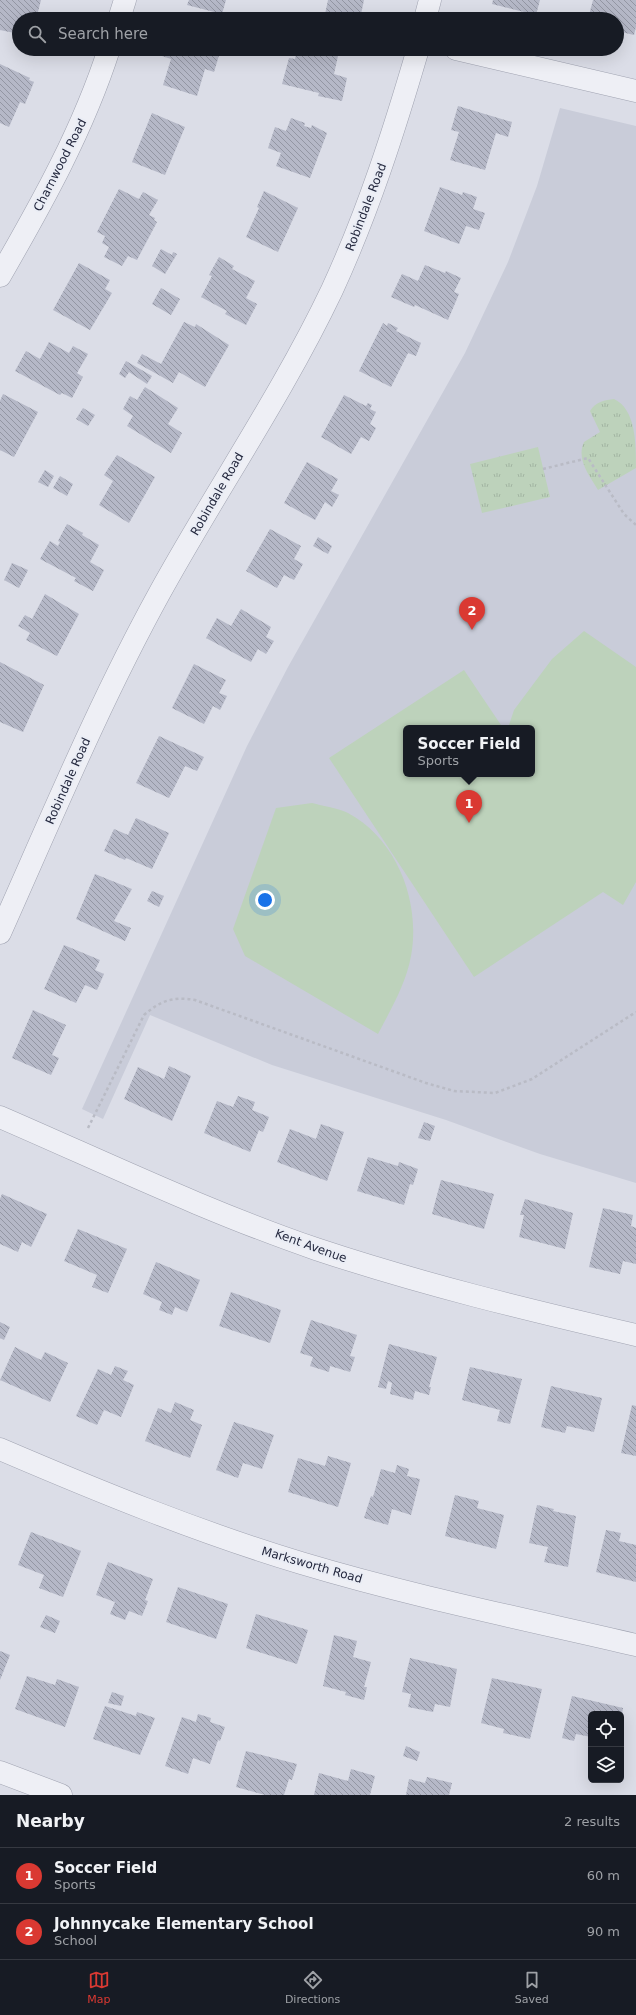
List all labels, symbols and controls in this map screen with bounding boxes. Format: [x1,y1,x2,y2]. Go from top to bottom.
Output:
search box [12,12,624,56]
icon: search [26,23,48,45]
text: Search here [58,25,148,43]
street label: Charnwood Road [31,117,89,213]
street label: Robindale Road [343,161,389,253]
street label: Robindale Road [188,450,246,538]
pin: 2 [459,597,485,630]
popup [403,725,535,777]
text: Soccer Field [417,735,521,753]
street label: Robindale Road [43,736,93,826]
text: Sports [417,753,459,768]
pin: 1 [456,790,482,823]
your location [255,890,275,910]
street label: Kent Avenue [273,1227,349,1265]
street label: Marksworth Road [260,1544,364,1586]
map controls [588,1711,624,1783]
button: locate [588,1711,624,1747]
button: layers [588,1747,624,1783]
text: Nearby [16,1811,85,1831]
text: 2 results [564,1814,620,1829]
text: Soccer Field [54,1859,157,1877]
text: 1 [24,1868,34,1883]
text: 60 m [587,1868,620,1883]
text: Sports [54,1877,96,1892]
text: Johnnycake Elementary School [54,1915,314,1933]
text: 2 [24,1924,34,1939]
text: 90 m [587,1924,620,1939]
text: School [54,1933,97,1948]
tab: Map [87,1969,110,2006]
tab: Directions [285,1969,340,2006]
tab: Saved [515,1969,549,2006]

